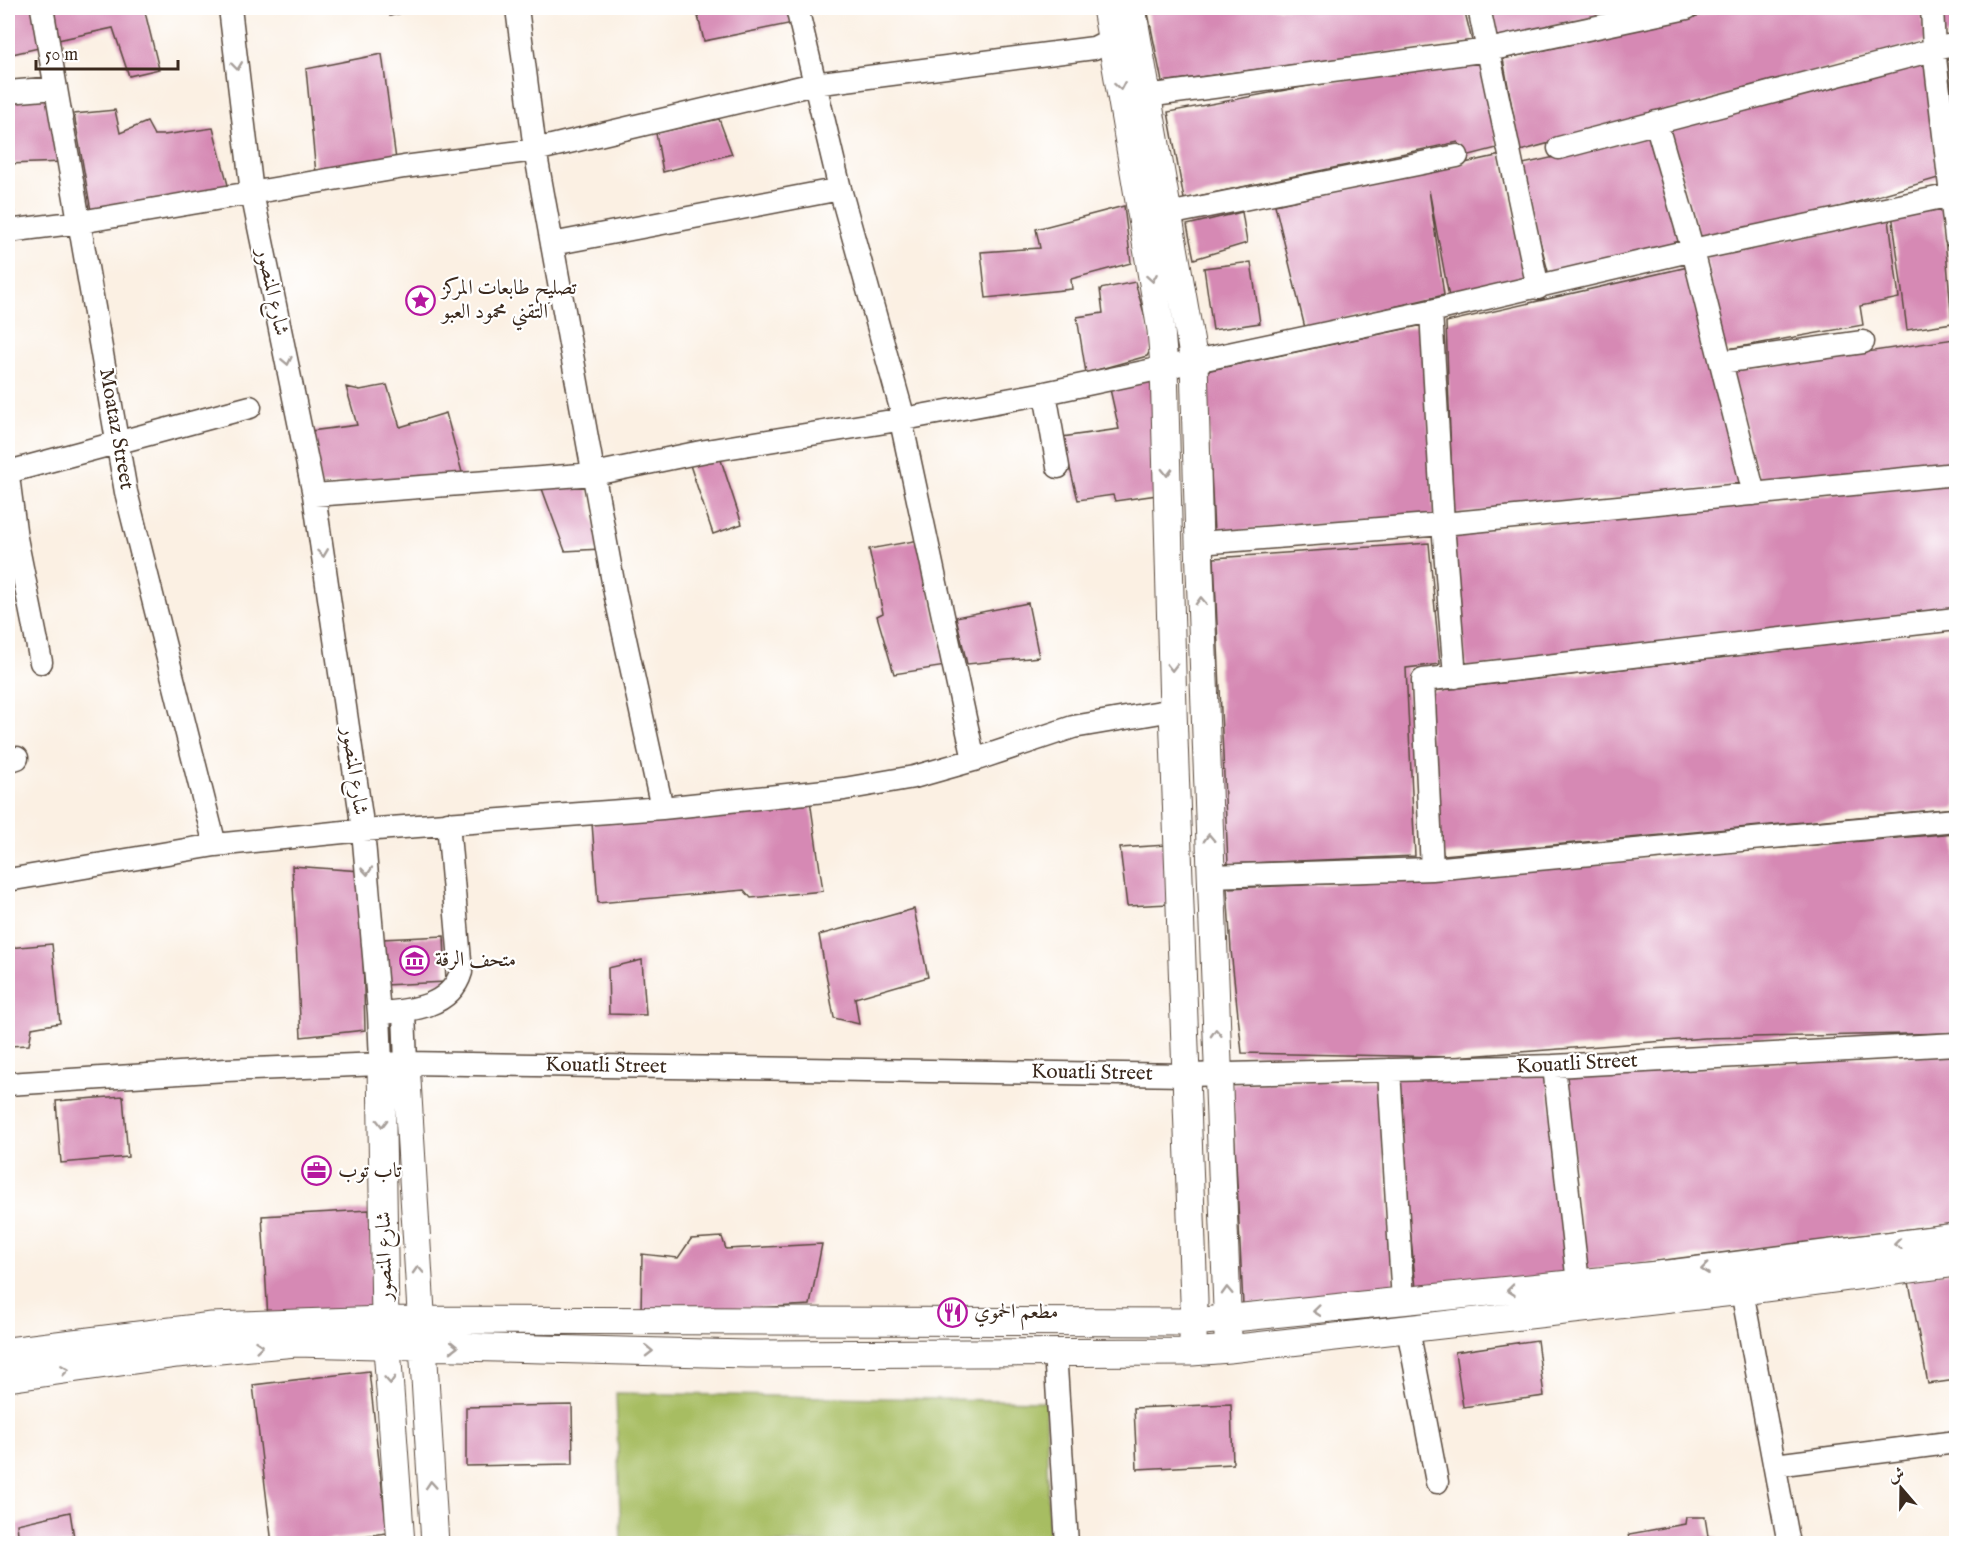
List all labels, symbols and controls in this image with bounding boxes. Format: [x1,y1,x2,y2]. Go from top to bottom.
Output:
scale bar [36,33,178,71]
text: 50 m [45,44,78,67]
one-way arrow [230,61,243,70]
one-way arrow [1113,80,1126,90]
street label: شارع المنصور [246,244,294,339]
one-way arrow [1146,273,1158,283]
place label: تصليح طابعات المركز التقني محمود العبو [440,275,577,331]
place icon: تصليح طابعات المركز التقني محمود العبو [405,284,437,316]
one-way arrow [279,356,292,366]
street label: Moataz Street [92,366,140,492]
one-way arrow [1161,468,1173,477]
one-way arrow [316,548,328,557]
one-way arrow [1194,597,1207,606]
one-way arrow [1166,663,1178,672]
street label: شارع المنصور [331,723,374,817]
one-way arrow [1203,834,1216,843]
one-way arrow [360,866,373,875]
museum icon: متحف الرقة [398,944,430,976]
place label: متحف الرقة [435,947,516,974]
one-way arrow [1210,1028,1222,1037]
street label: Kouatli Street [1516,1047,1638,1081]
street label: Kouatli Street [545,1051,667,1081]
street label: Kouatli Street [1031,1058,1153,1088]
one-way arrow [376,1118,389,1127]
office icon: تاب توب [301,1155,333,1187]
place label: تاب توب [338,1158,403,1185]
street label: شارع المنصور [371,1211,402,1303]
one-way arrow [1894,1238,1903,1250]
one-way arrow [1700,1262,1710,1275]
one-way arrow [411,1265,424,1274]
one-way arrow [1507,1283,1516,1296]
one-way arrow [1220,1286,1233,1295]
restaurant icon: مطعم الحموي [937,1296,969,1328]
place label: مطعم الحموي [974,1299,1058,1331]
one-way arrow [1313,1304,1322,1317]
one-way arrow [254,1340,263,1353]
one-way arrow [449,1341,458,1353]
one-way arrow [644,1345,653,1358]
one-way arrow [61,1365,70,1377]
one-way arrow [383,1376,396,1385]
north arrow [1871,1458,1931,1518]
text: ش [1886,1464,1907,1488]
one-way arrow [425,1481,438,1490]

